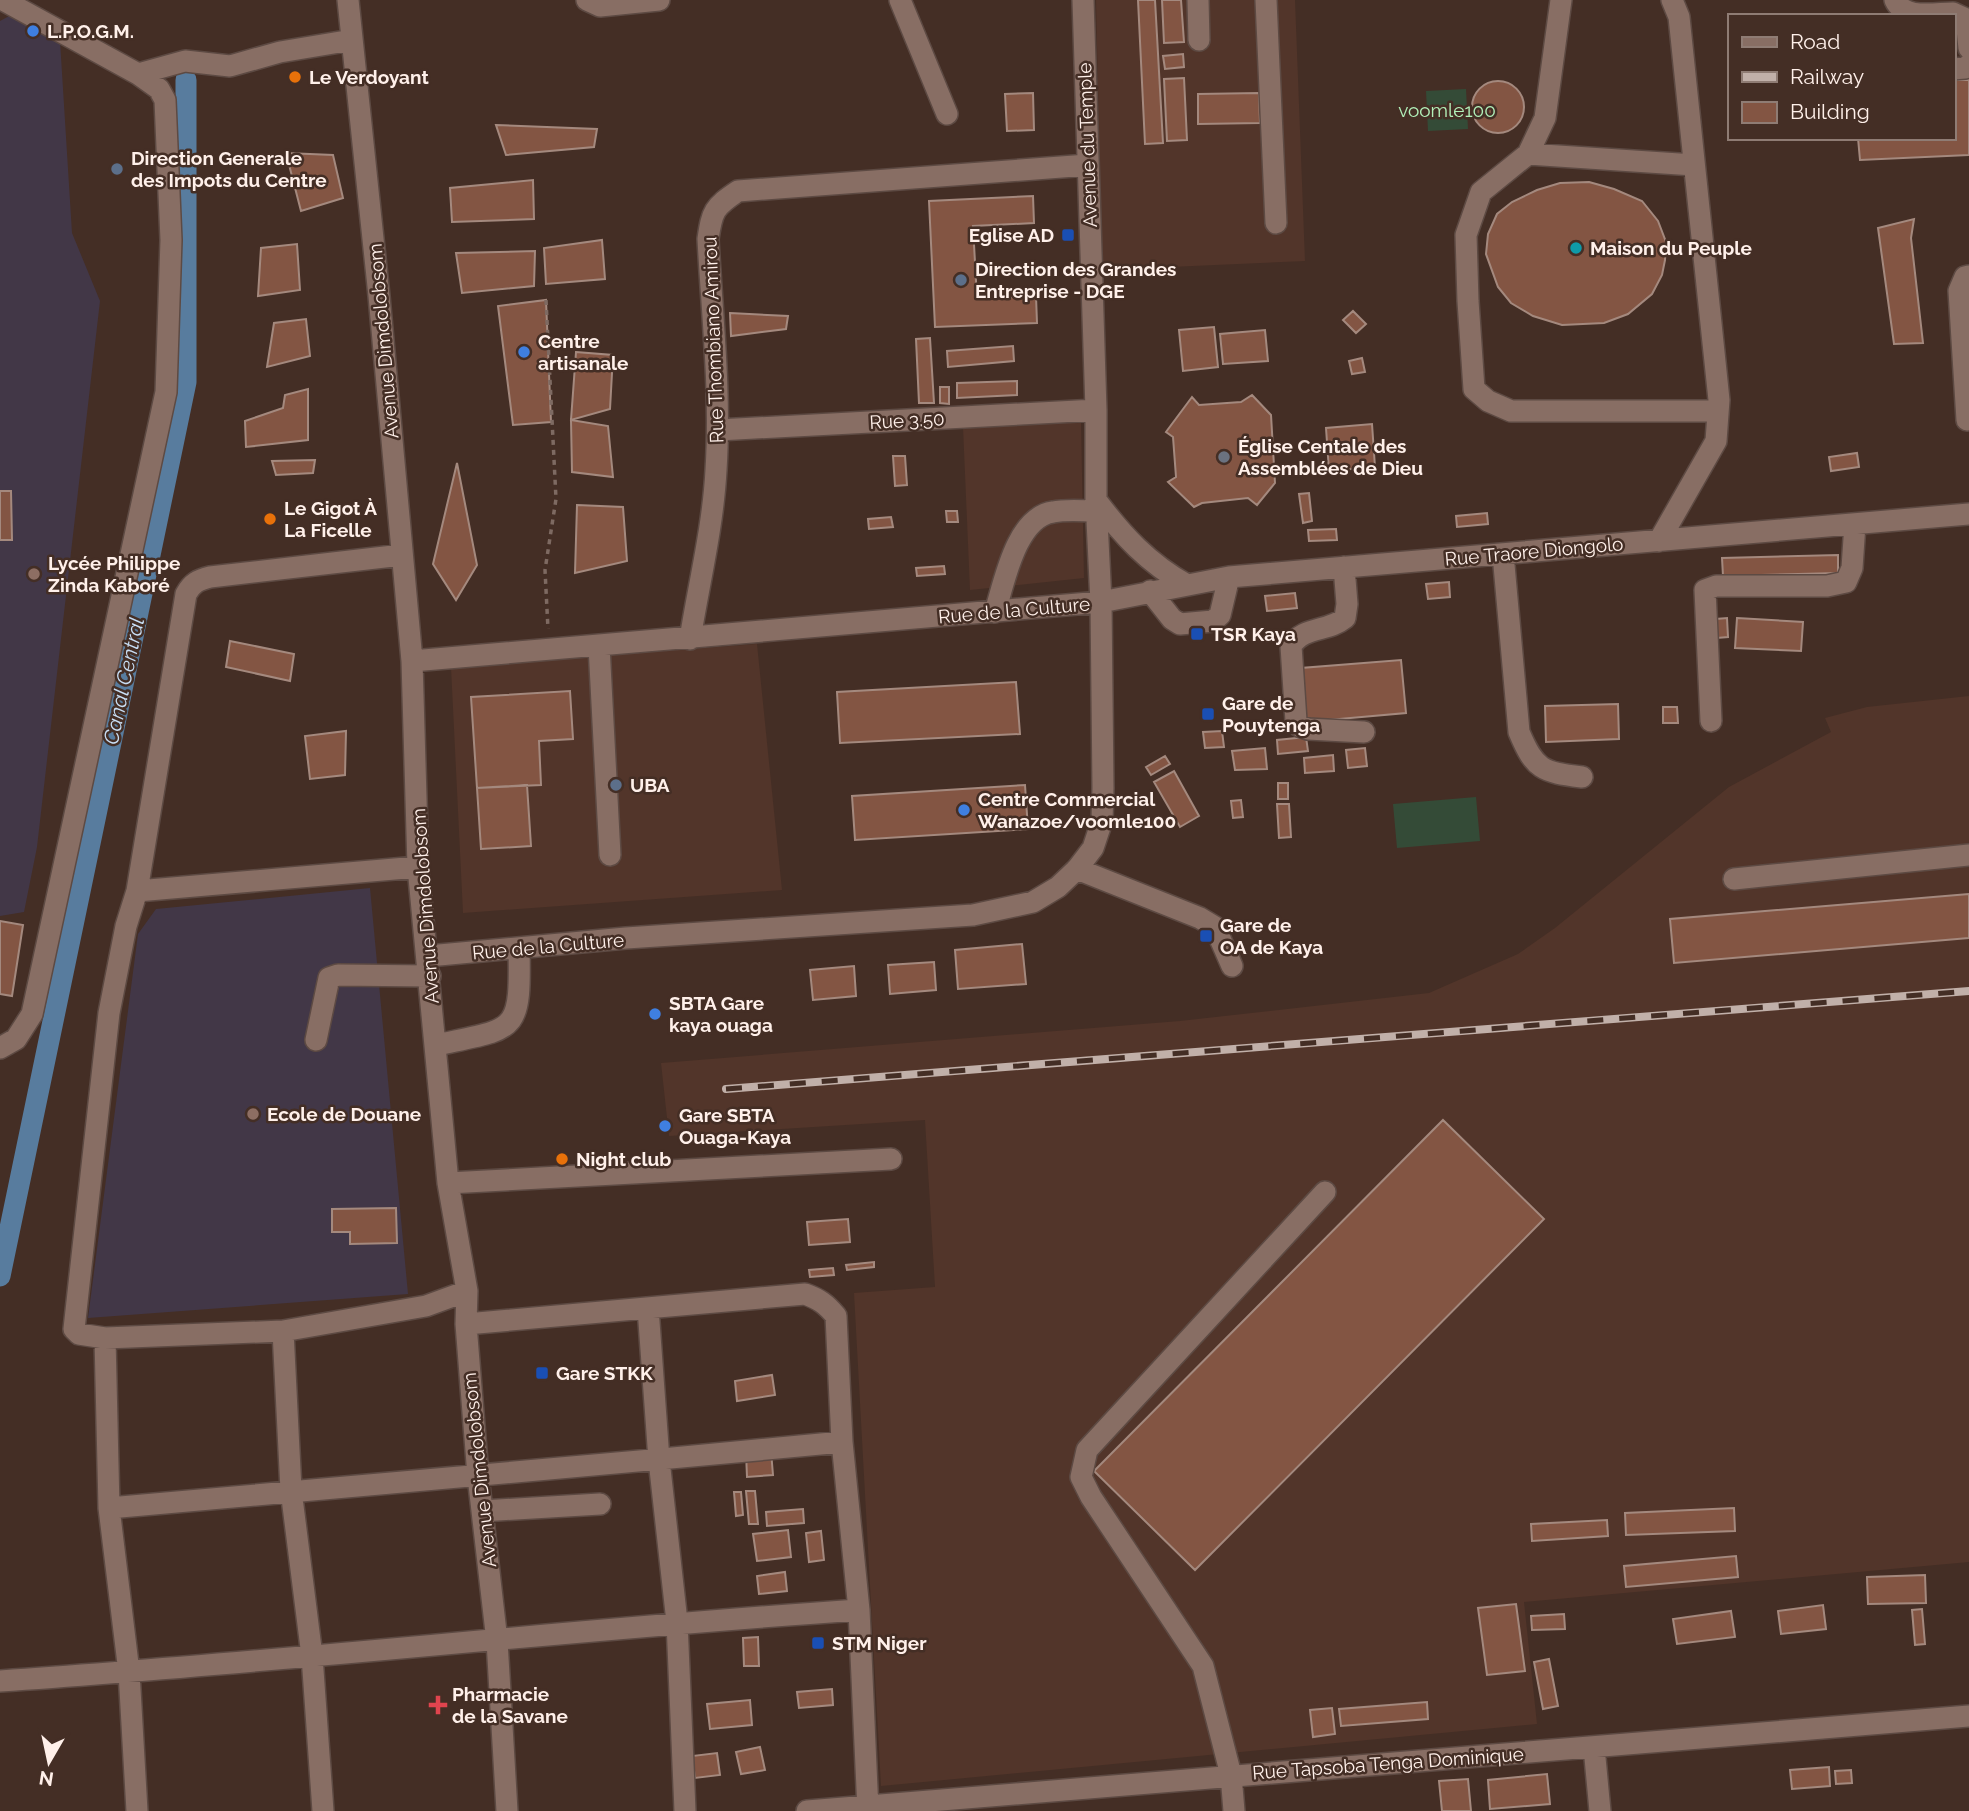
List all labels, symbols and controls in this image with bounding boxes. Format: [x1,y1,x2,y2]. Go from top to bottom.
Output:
legend [1728,14,1955,140]
place label: L.P.O.G.M. [47,20,134,42]
marker: L.P.O.G.M. [25,23,41,39]
text: Road [1790,29,1840,54]
street label: Avenue du Temple [1073,62,1101,228]
text: Railway [1790,64,1864,89]
place label: Le Verdoyant [309,66,429,88]
marker: Le Verdoyant [287,69,303,85]
park label: voomle100 [1398,99,1496,121]
text: Building [1790,99,1870,124]
place label: Direction Generale des Impots du Centre [131,147,327,191]
marker: Direction Generale des Impots du Centre [109,161,125,177]
place label: Eglise AD [969,224,1054,246]
marker: Eglise AD [1060,227,1076,243]
street label: Rue Thombiano Amirou [698,236,728,444]
place label: Maison du Peuple [1590,237,1752,259]
marker: Maison du Peuple [1568,240,1584,256]
street label: Avenue Dimdolobsom [364,242,402,440]
place label: Direction des Grandes Entreprise - DGE [975,258,1177,302]
marker: Direction des Grandes Entreprise - DGE [953,272,969,288]
place label: Centre artisanale [538,330,628,374]
marker: Centre artisanale [516,344,532,360]
street label: Rue 3.50 [869,407,945,433]
place label: Église Centale des Assemblées de Dieu [1238,435,1423,479]
marker: Église Centale des Assemblées de Dieu [1216,449,1232,465]
place label: Le Gigot À La Ficelle [284,497,377,541]
marker: Le Gigot À La Ficelle [262,511,278,527]
street label: Rue Traore Diongolo [1444,532,1624,570]
place label: Lycée Philippe Zinda Kaboré [48,552,180,596]
marker: Lycée Philippe Zinda Kaboré [26,566,42,582]
street label: Rue de la Culture [937,592,1091,628]
water label: Canal Central [98,615,149,747]
place label: TSR Kaya [1211,623,1296,645]
marker: TSR Kaya [1189,626,1205,642]
place label: Gare de Pouytenga [1222,692,1320,736]
marker: Gare de Pouytenga [1200,706,1216,722]
place label: UBA [630,774,670,796]
marker: UBA [608,777,624,793]
place label: Centre Commercial Wanazoe/voomle100 [978,788,1176,832]
marker: Centre Commercial Wanazoe/voomle100 [956,802,972,818]
street label: Avenue Dimdolobsom [407,807,443,1005]
place label: Gare de OA de Kaya [1220,914,1323,958]
street label: Rue de la Culture [471,928,625,964]
marker: Gare de OA de Kaya [1198,928,1214,944]
place label: SBTA Gare kaya ouaga [669,992,773,1036]
marker: SBTA Gare kaya ouaga [647,1006,663,1022]
place label: Ecole de Douane [267,1103,421,1125]
place label: Gare SBTA Ouaga-Kaya [679,1104,791,1148]
marker: Ecole de Douane [245,1106,261,1122]
marker: Gare SBTA Ouaga-Kaya [657,1118,673,1134]
place label: Night club [576,1148,671,1170]
marker: Night club [554,1151,570,1167]
place label: Gare STKK [556,1362,653,1384]
marker: Gare STKK [534,1365,550,1381]
street label: Avenue Dimdolobsom [458,1371,500,1569]
place label: STM Niger [832,1632,927,1654]
marker: STM Niger [810,1635,826,1651]
place label: Pharmacie de la Savane [452,1683,568,1727]
marker: Pharmacie de la Savane [430,1697,446,1713]
north arrow [14,1727,84,1797]
street label: Rue Tapsoba Tenga Dominique [1252,1743,1524,1783]
text: N [37,1767,55,1791]

